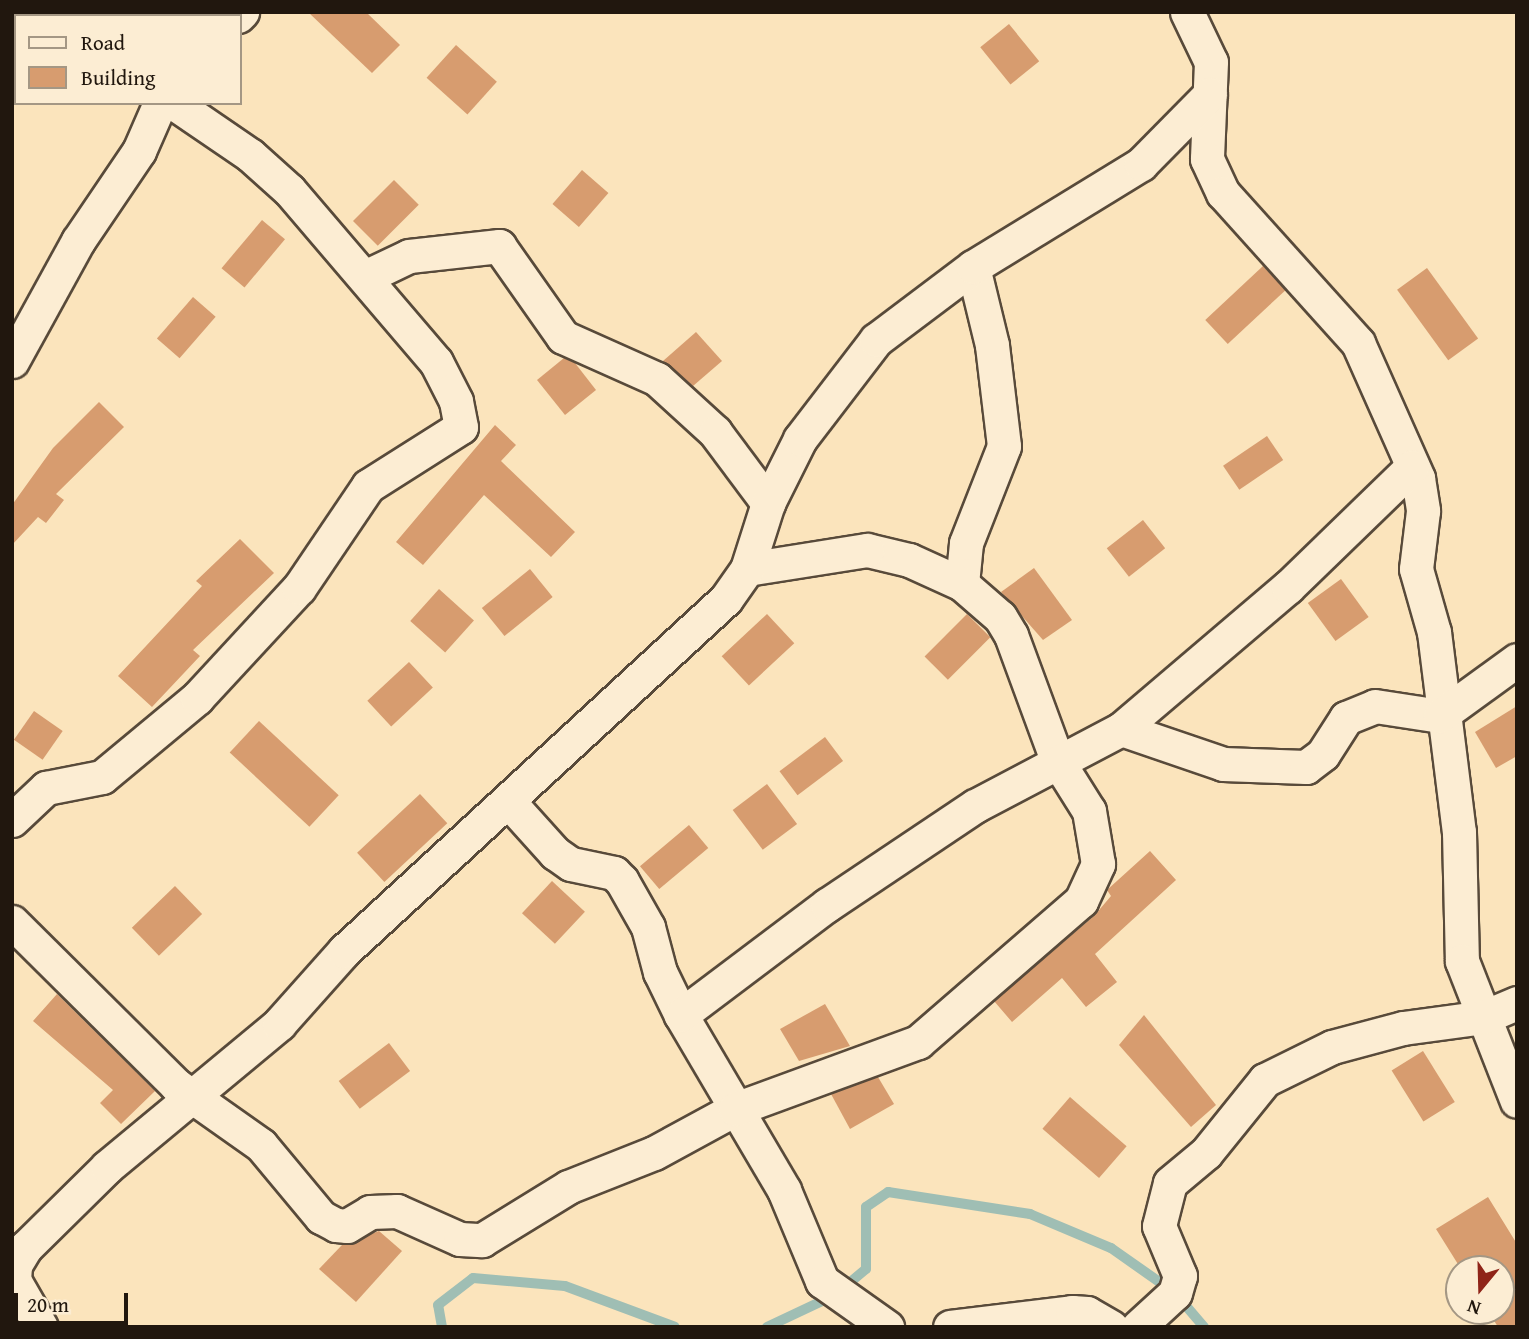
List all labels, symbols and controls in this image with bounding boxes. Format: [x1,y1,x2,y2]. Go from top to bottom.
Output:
legend [14,14,242,105]
text: Road [81,27,125,58]
text: Building [81,62,155,93]
north arrow [1445,1255,1515,1325]
scale bar [18,1280,131,1324]
text: 20 m [27,1289,69,1320]
text: N [1463,1293,1484,1323]

